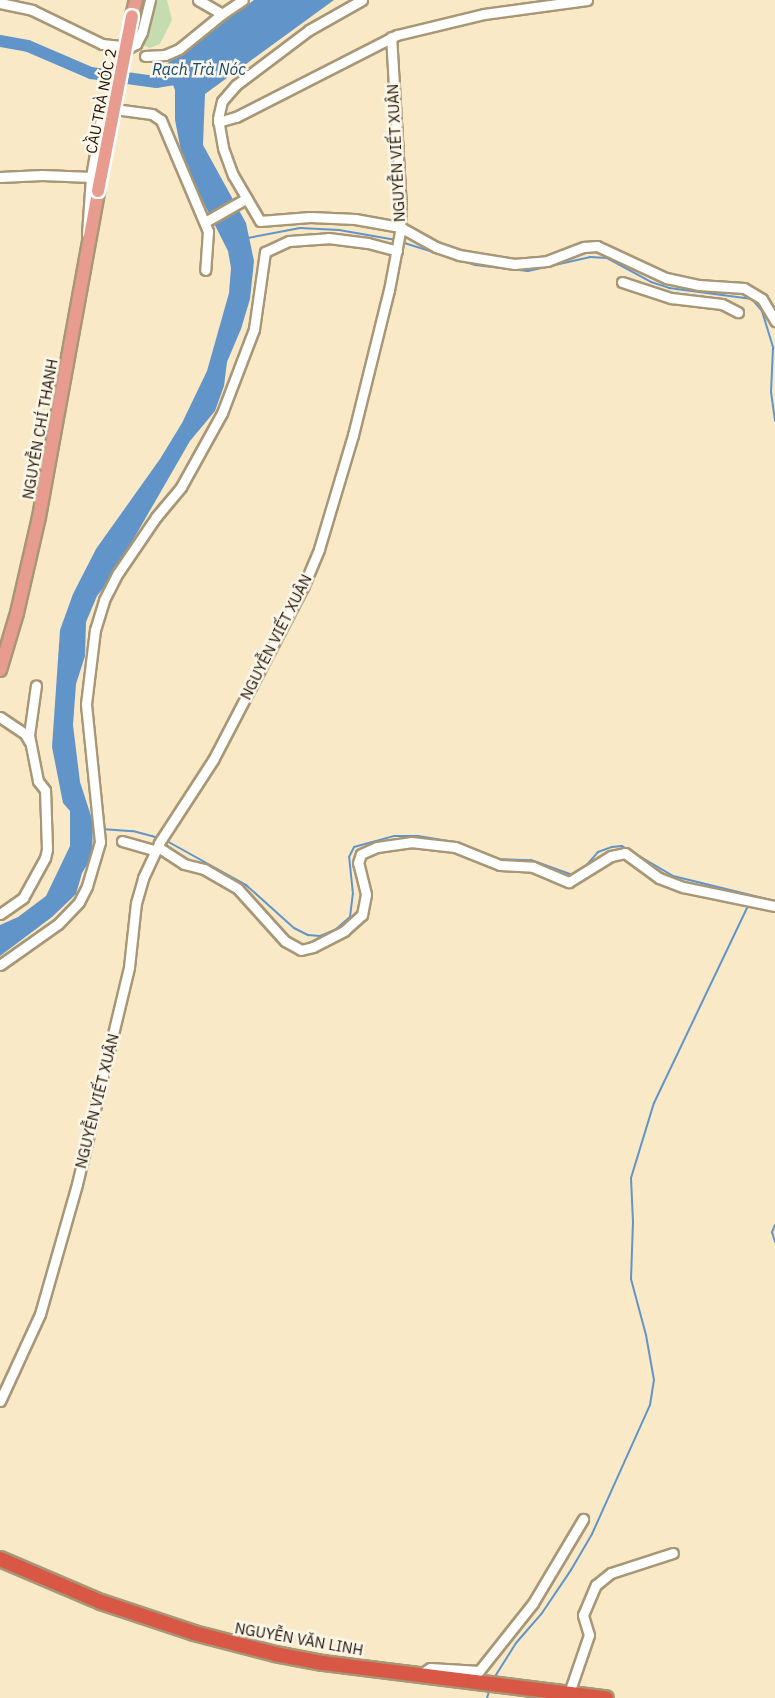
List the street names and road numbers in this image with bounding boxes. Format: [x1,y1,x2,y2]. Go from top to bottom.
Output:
street label: CẦU TRÀ NÓC 2 [82,47,120,155]
street label: NGUYỄN VIẾT XUÂN [383,83,409,223]
street label: NGUYỄN CHÍ THANH [19,357,61,501]
street label: NGUYỄN VIẾT XUÂN [237,571,315,703]
street label: NGUYỄN VIẾT XUÂN [72,1032,122,1170]
street label: NGUYỄN VĂN LINH [233,1619,365,1659]

